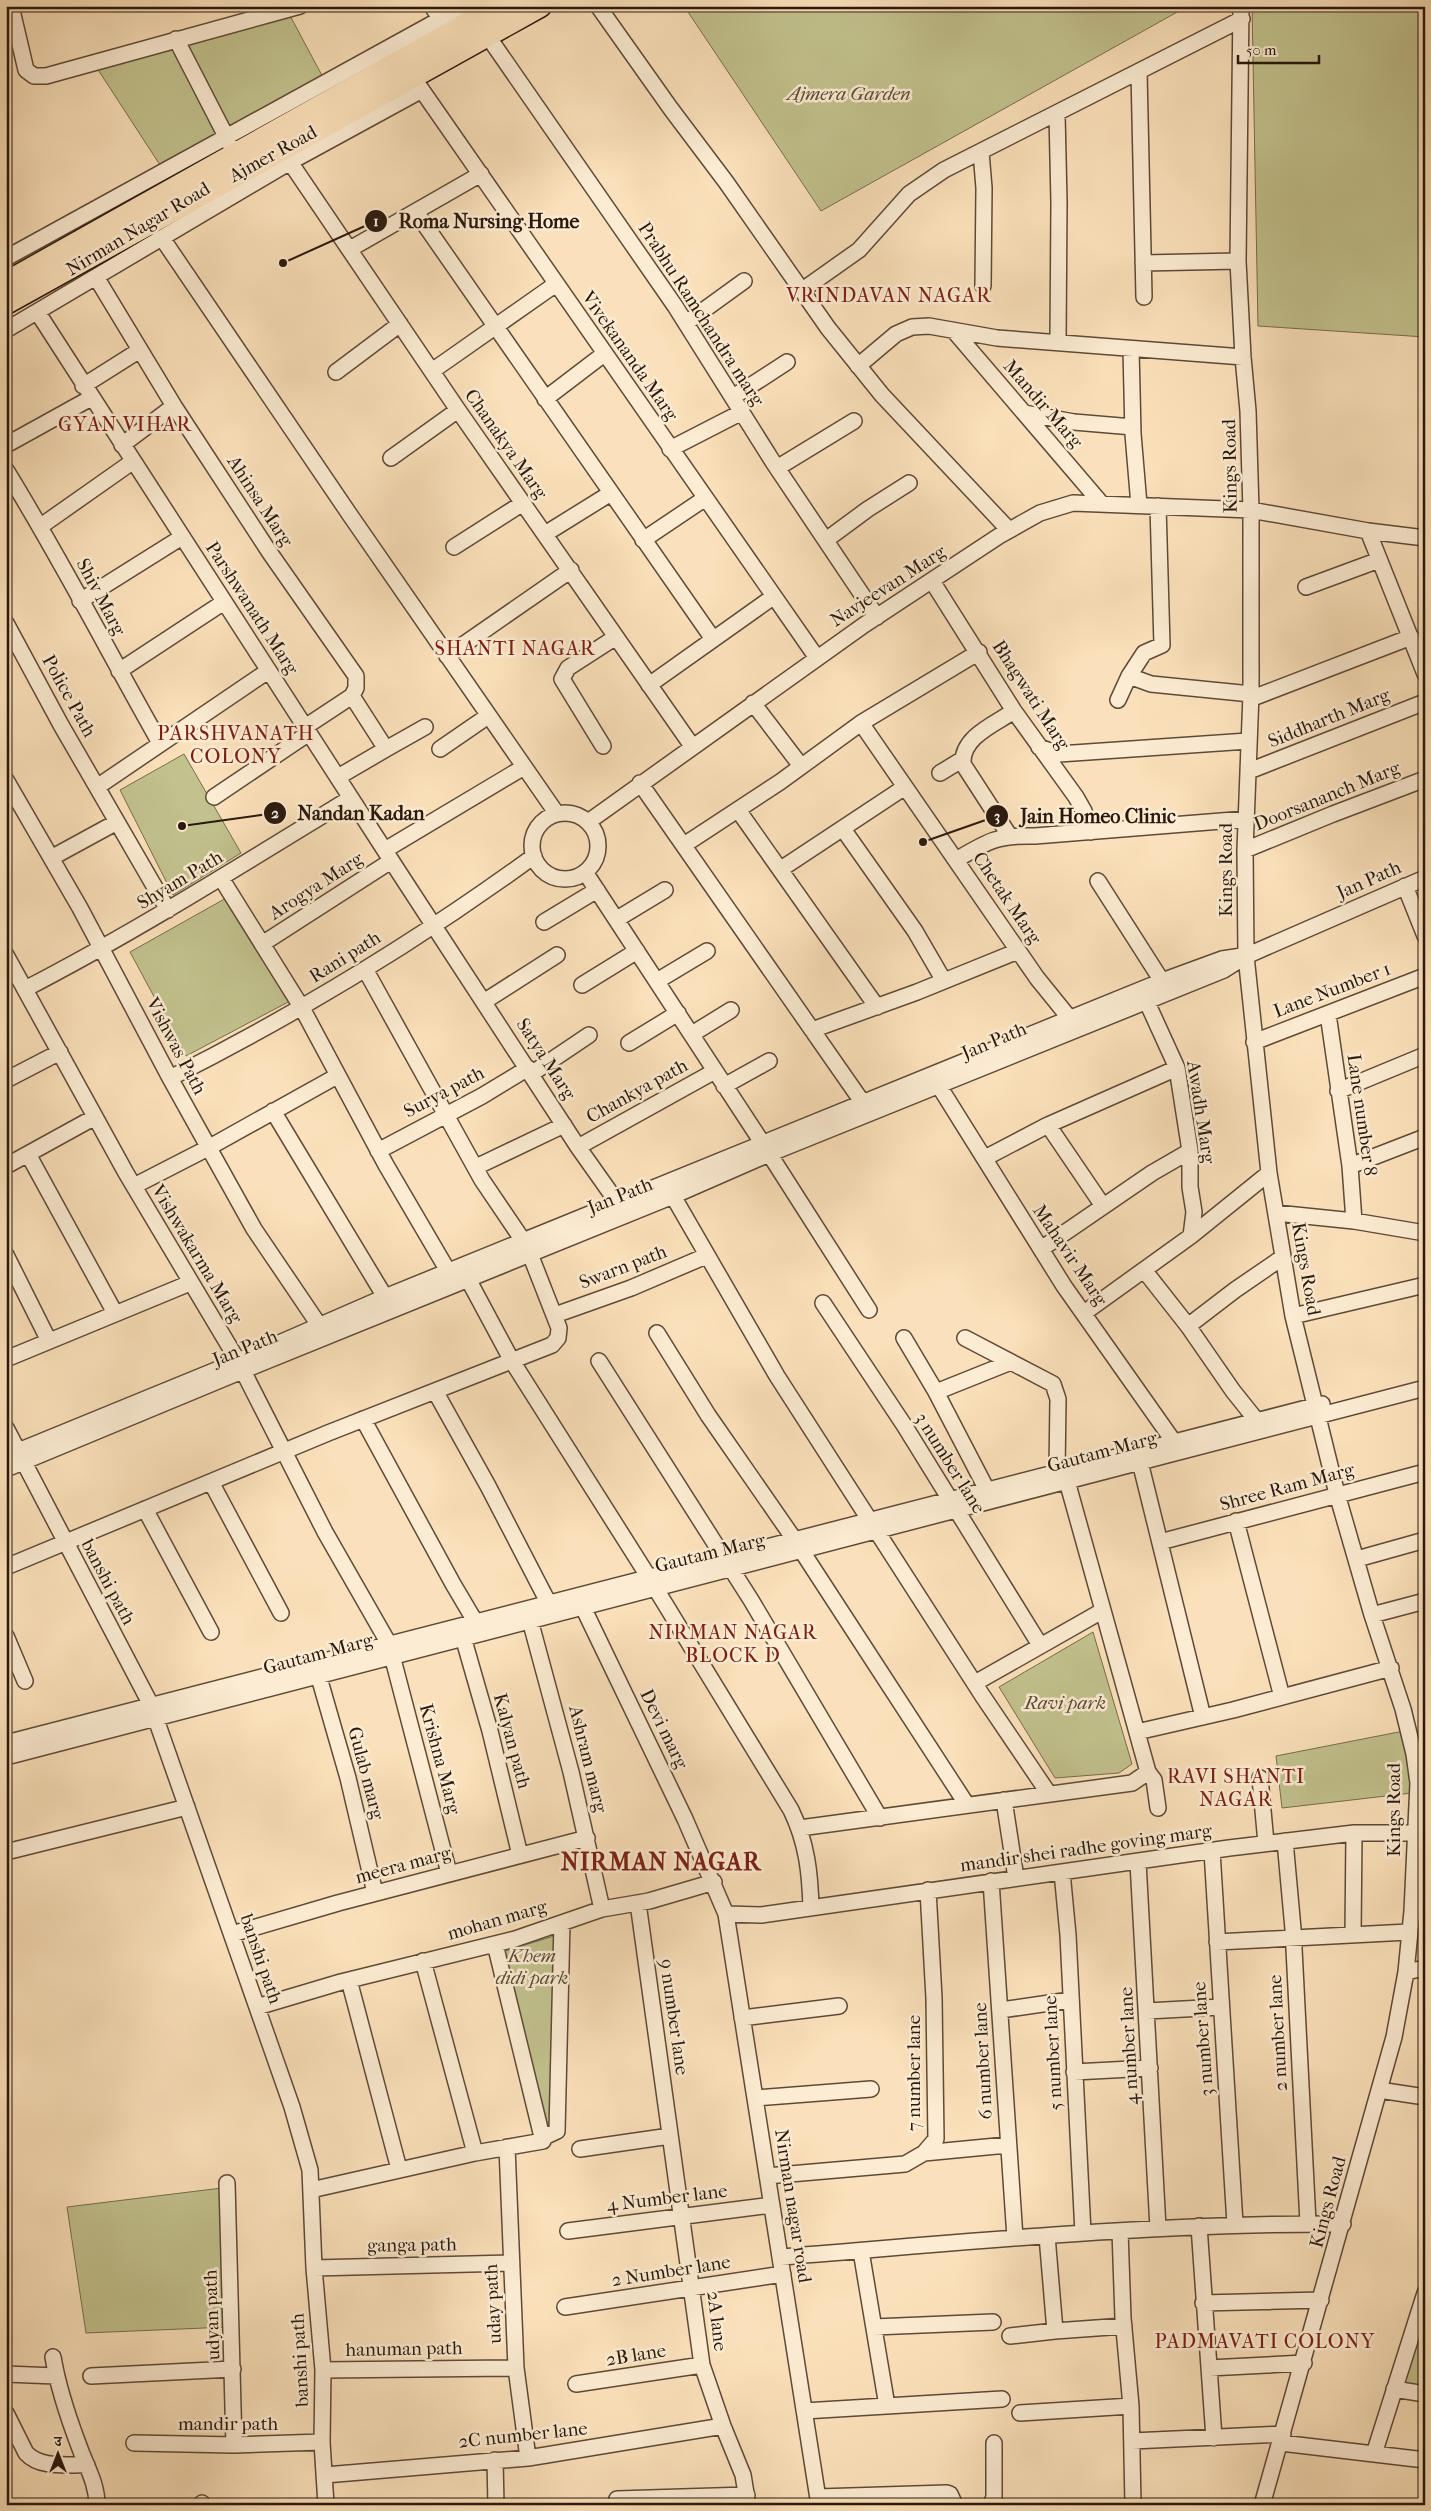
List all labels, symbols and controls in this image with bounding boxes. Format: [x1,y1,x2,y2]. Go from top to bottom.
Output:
scale bar [1238,32,1320,64]
text: 50 m [1246,41,1277,59]
park label: Ajmera Garden [785,83,911,105]
street label: Ajmer Road [224,121,321,188]
street label: Nirman Nagar Road [62,177,214,281]
callout: Roma Nursing Home [363,204,589,239]
text: Roma Nursing Home [398,210,580,233]
text: 1 [373,212,379,230]
street label: Prabhu Ramchandra marg [633,218,769,411]
district label: VRINDAVAN NAGAR [785,284,992,307]
street label: Vivekananda Marg [577,286,683,426]
street label: Mandir Marg [999,355,1088,453]
street label: Chanakya Marg [460,385,552,504]
district label: GYAN VIHAR [58,413,192,436]
street label: Kings Road [1218,418,1242,513]
street label: Ahinsa Marg [222,451,298,551]
street label: Parshwanath Marg [201,538,304,679]
street label: Navjeevan Marg [826,540,950,631]
street label: Shiv Marg [72,555,131,640]
street label: Bhagwati Marg [987,636,1075,754]
district label: SHANTI NAGAR [435,637,596,660]
street label: Police Path [37,651,101,741]
street label: Siddharth Marg [1265,683,1394,752]
district label: PARSHVANATH COLONY [157,722,315,768]
street label: Doorsananch Marg [1251,756,1404,835]
callout: Nandan Kadan [263,795,435,830]
callout: Jain Homeo Clinic [985,798,1185,833]
text: Nandan Kadan [297,802,425,825]
text: 2 [271,804,279,822]
text: Jain Homeo Clinic [1018,805,1176,828]
text: 3 [994,807,1000,825]
street label: Kings Road [1215,822,1237,917]
street label: Shyam Path [133,846,227,914]
street label: Arogya Marg [264,847,368,925]
street label: Chetak Marg [968,848,1046,949]
street label: Jan Path [1332,856,1405,905]
street label: Rani path [305,926,385,988]
street label: Lane Number 1 [1270,958,1394,1022]
street label: Vishwas Path [141,993,211,1098]
street label: Satya Marg [512,1014,581,1104]
street label: Jan Path [956,1017,1030,1065]
street label: Lane number 8 [1343,1053,1381,1177]
street label: Chankya path [583,1054,692,1128]
street label: Awadh Marg [1182,1058,1220,1166]
street label: Surya path [400,1062,488,1122]
street label: Jan Path [582,1173,656,1220]
street label: Vishwakarma Marg [147,1180,247,1328]
street label: Mahavir Marg [1028,1200,1112,1310]
street label: Kings Road [1287,1221,1325,1318]
street label: Swarn path [576,1240,670,1294]
street label: Jan Path [207,1325,281,1372]
street label: 3 number lane [910,1408,990,1518]
street label: Gautam Marg [1045,1427,1160,1477]
street label: Shree Ram Marg [1217,1458,1358,1516]
street label: Gautam Marg [653,1528,768,1577]
street label: banshi path [76,1535,140,1629]
district label: NIRMAN NAGAR BLOCK D [648,1621,818,1667]
street label: Gautam Marg [261,1629,376,1679]
street label: Devi marg [635,1686,693,1773]
street label: Kalyan path [489,1691,535,1791]
park label: Ravi park [1022,1692,1106,1714]
street label: Krishna Marg [415,1701,466,1817]
street label: Ashram marg [564,1702,612,1816]
street label: Gulab marg [343,1724,389,1823]
street label: Kings Road [1383,1762,1405,1857]
district label: RAVI SHANTI NAGAR [1167,1765,1305,1811]
street label: mandir shei radhe goving marg [959,1819,1214,1877]
street label: meera marg [353,1841,454,1888]
district label: NIRMAN NAGAR [561,1848,762,1876]
street label: mohan marg [445,1895,550,1945]
street label: banshi path [235,1910,287,2007]
park label: Khem didi park [496,1945,568,1989]
street label: 9 number lane [655,1957,693,2077]
street label: 2 number lane [1264,1974,1292,2092]
street label: 3 number lane [1188,1981,1218,2097]
street label: 4 number lane [1115,1986,1143,2106]
street label: 5 number lane [1039,1995,1067,2111]
street label: 6 number lane [969,2002,997,2120]
street label: 7 number lane [903,2015,925,2131]
street label: Nirman nagar road [770,2128,816,2285]
street label: Kings Road [1305,2153,1351,2250]
street label: 4 Number lane [605,2180,729,2216]
street label: ganga path [367,2233,457,2257]
street label: 2 Number lane [610,2251,732,2291]
street label: uday path [480,2263,506,2346]
street label: udyan path [199,2269,225,2362]
street label: 2A lane [702,2290,732,2352]
street label: banshi path [287,2312,313,2408]
district label: PADMAVATI COLONY [1155,2330,1376,2353]
street label: hanuman path [345,2337,463,2361]
street label: 2B lane [604,2339,668,2371]
street label: mandir path [178,2413,278,2435]
street label: 2C number lane [457,2417,589,2453]
north arrow [32,2428,82,2478]
text: उ [53,2433,62,2450]

